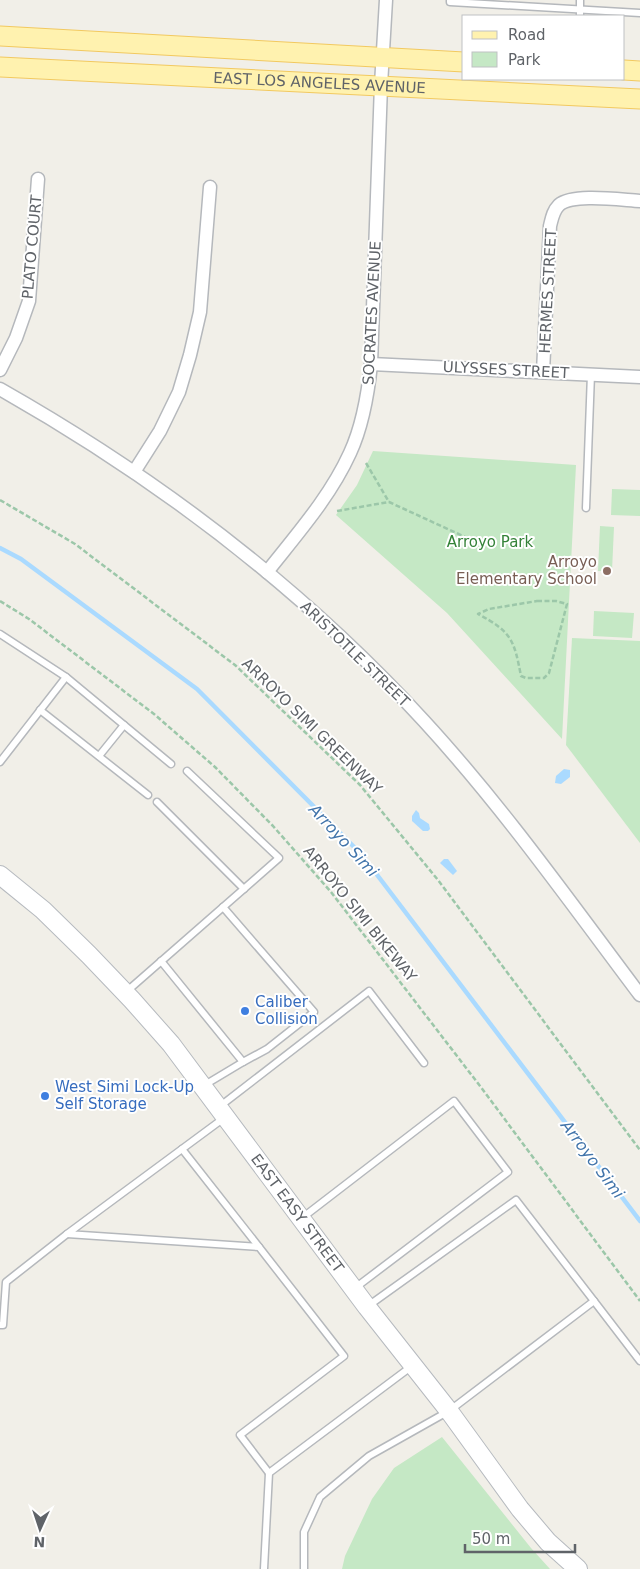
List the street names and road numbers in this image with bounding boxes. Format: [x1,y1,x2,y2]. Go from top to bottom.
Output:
street label: EAST LOS ANGELES AVENUE [213,69,426,97]
street label: PLATO COURT [18,193,46,300]
street label: HERMES STREET [536,227,560,354]
street label: SOCRATES AVENUE [359,240,385,386]
street label: ULYSSES STREET [442,358,570,382]
street label: ARISTOTLE STREET [297,597,414,711]
street label: ARROYO SIMI GREENWAY [238,654,386,798]
street label: ARROYO SIMI BIKEWAY [300,843,421,986]
street label: EAST EASY STREET [247,1150,348,1277]

